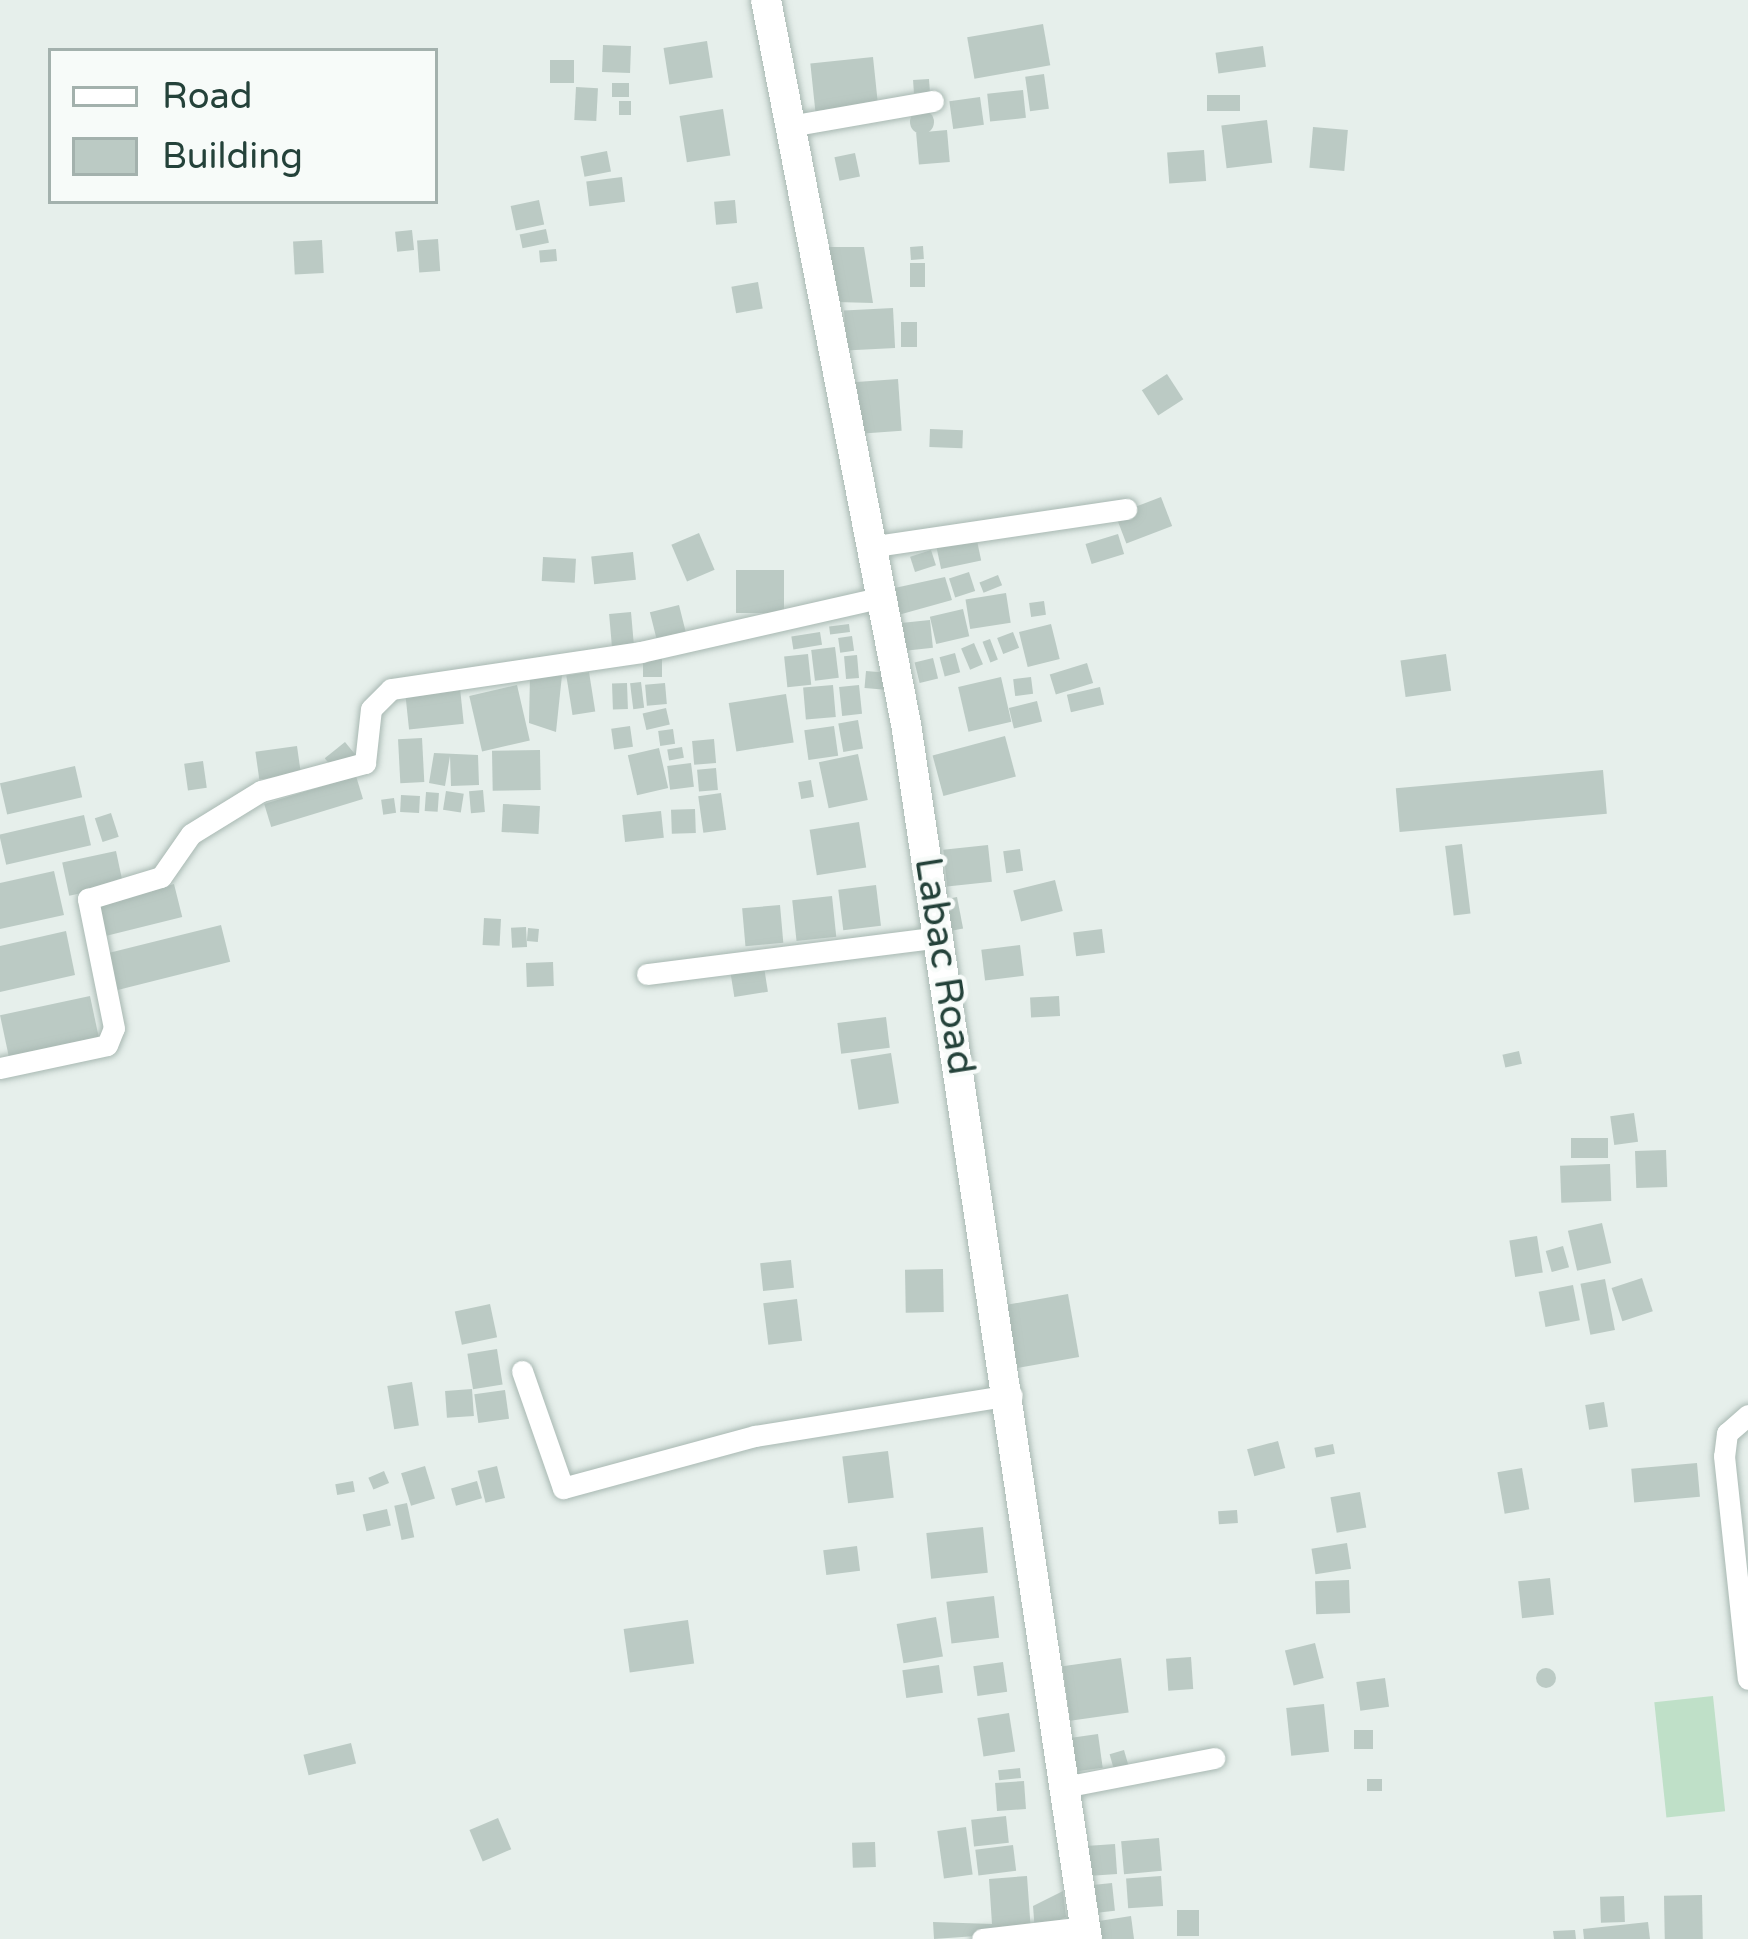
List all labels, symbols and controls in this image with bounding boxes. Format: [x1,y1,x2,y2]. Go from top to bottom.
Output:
legend [48,48,438,204]
text: Road [162,75,252,118]
text: Building [162,135,303,178]
street label: Labac Road [904,854,984,1078]

